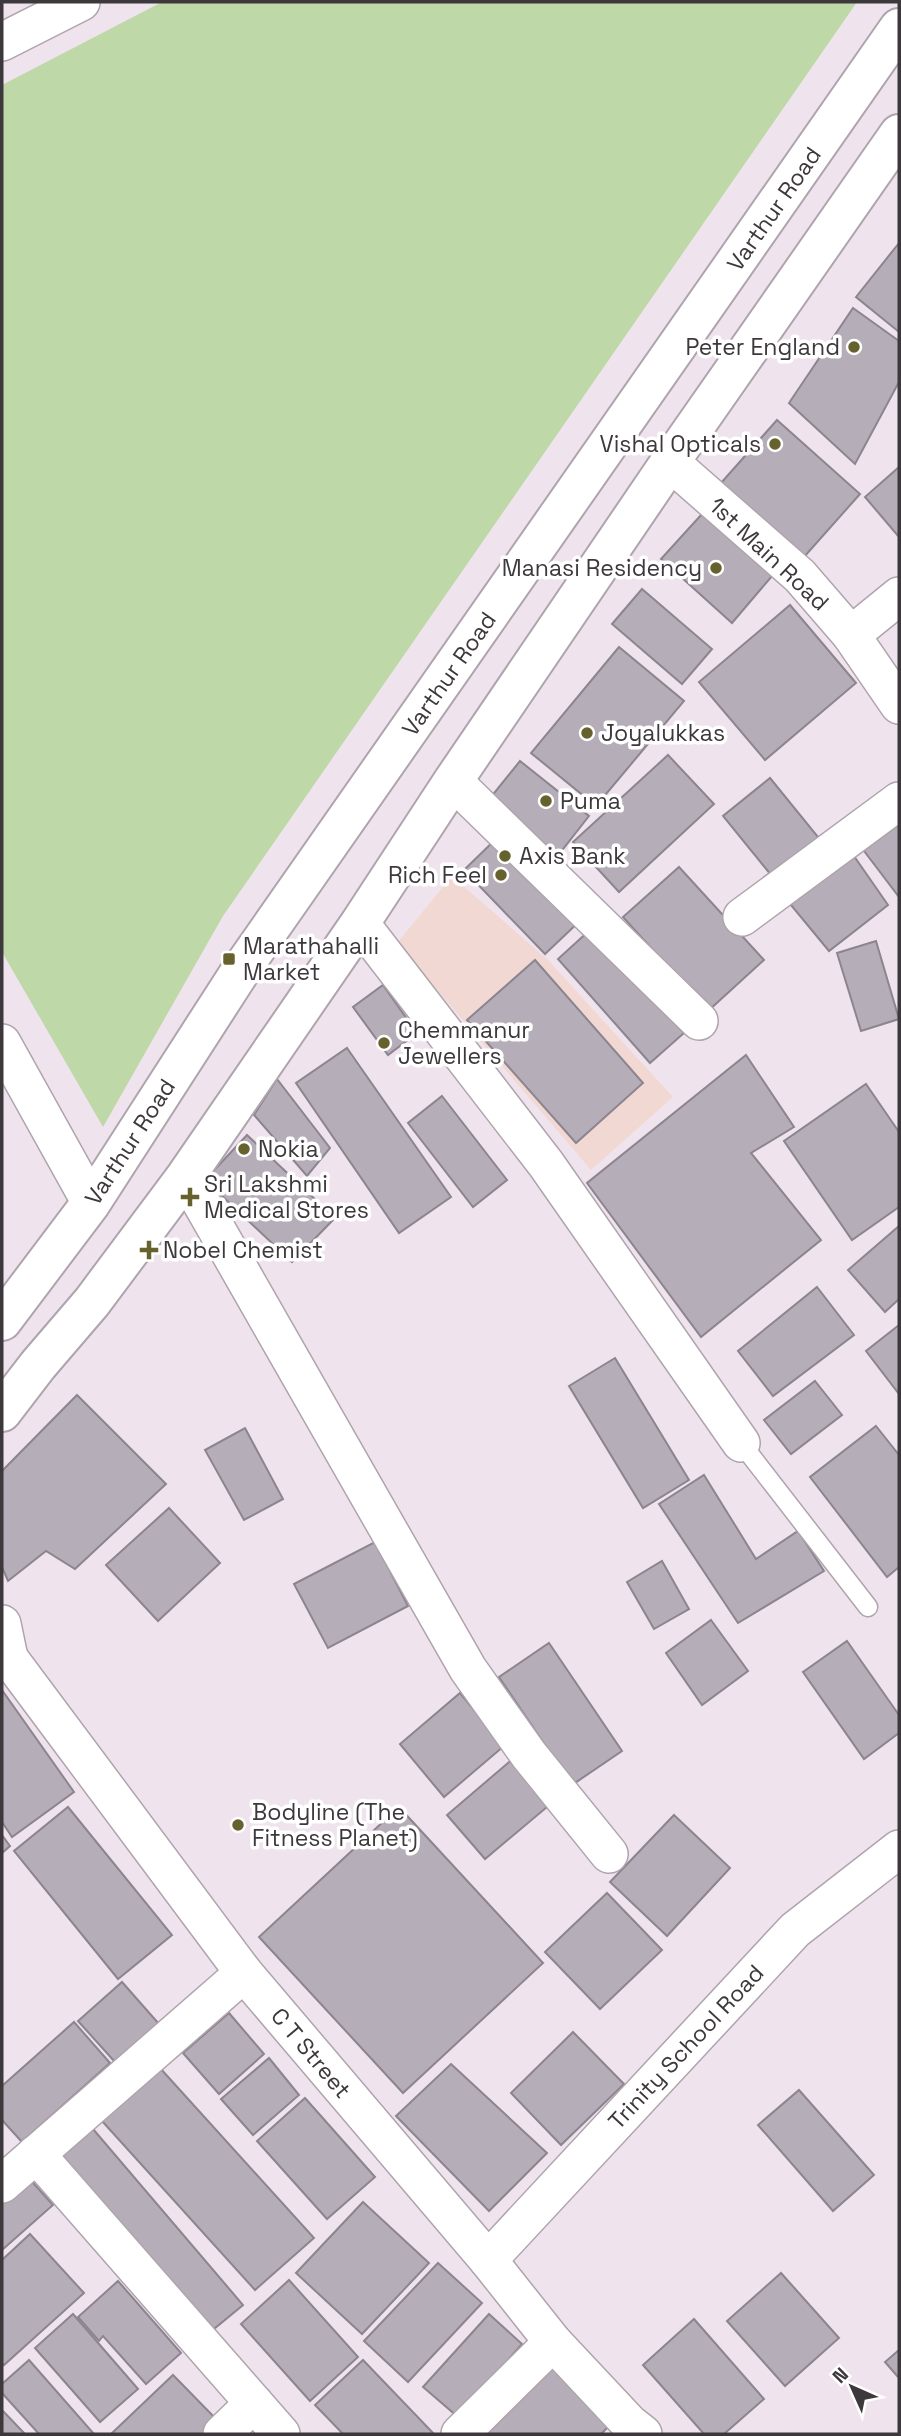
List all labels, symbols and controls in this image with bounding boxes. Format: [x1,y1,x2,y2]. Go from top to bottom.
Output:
street label: Varthur Road [720,141,828,277]
place label: Peter England [685,332,840,362]
marker: Peter England [846,339,862,355]
place label: Vishal Opticals [599,429,761,459]
marker: Vishal Opticals [767,436,783,452]
street label: 1st Main Road [703,491,835,617]
place label: Manasi Residency [502,553,702,583]
marker: Manasi Residency [708,560,724,576]
street label: Varthur Road [395,606,503,742]
place label: Joyalukkas [601,718,725,748]
marker: Joyalukkas [579,725,595,741]
place label: Puma [560,786,621,816]
marker: Puma [538,793,554,809]
place label: Axis Bank [519,841,626,871]
marker: Axis Bank [497,848,513,864]
place label: Rich Feel [388,860,487,890]
marker: Rich Feel [493,867,509,883]
place label: Marathahalli Market [243,931,379,987]
marker: Marathahalli Market [221,951,237,967]
place label: Chemmanur Jewellers [398,1015,530,1071]
marker: Chemmanur Jewellers [376,1035,392,1051]
street label: Varthur Road [78,1073,182,1211]
place label: Nokia [258,1134,319,1164]
marker: Nokia [236,1141,252,1157]
place label: Sri Lakshmi Medical Stores [204,1169,369,1225]
marker: Sri Lakshmi Medical Stores [182,1189,198,1205]
place label: Nobel Chemist [163,1235,323,1265]
marker: Nobel Chemist [141,1242,157,1258]
place label: Bodyline (The Fitness Planet) [252,1797,418,1853]
marker: Bodyline (The Fitness Planet) [230,1817,246,1833]
street label: Trinity School Road [602,1958,770,2136]
street label: C T Street [264,2002,358,2104]
north arrow [817,2352,887,2422]
text: N [827,2362,854,2389]

